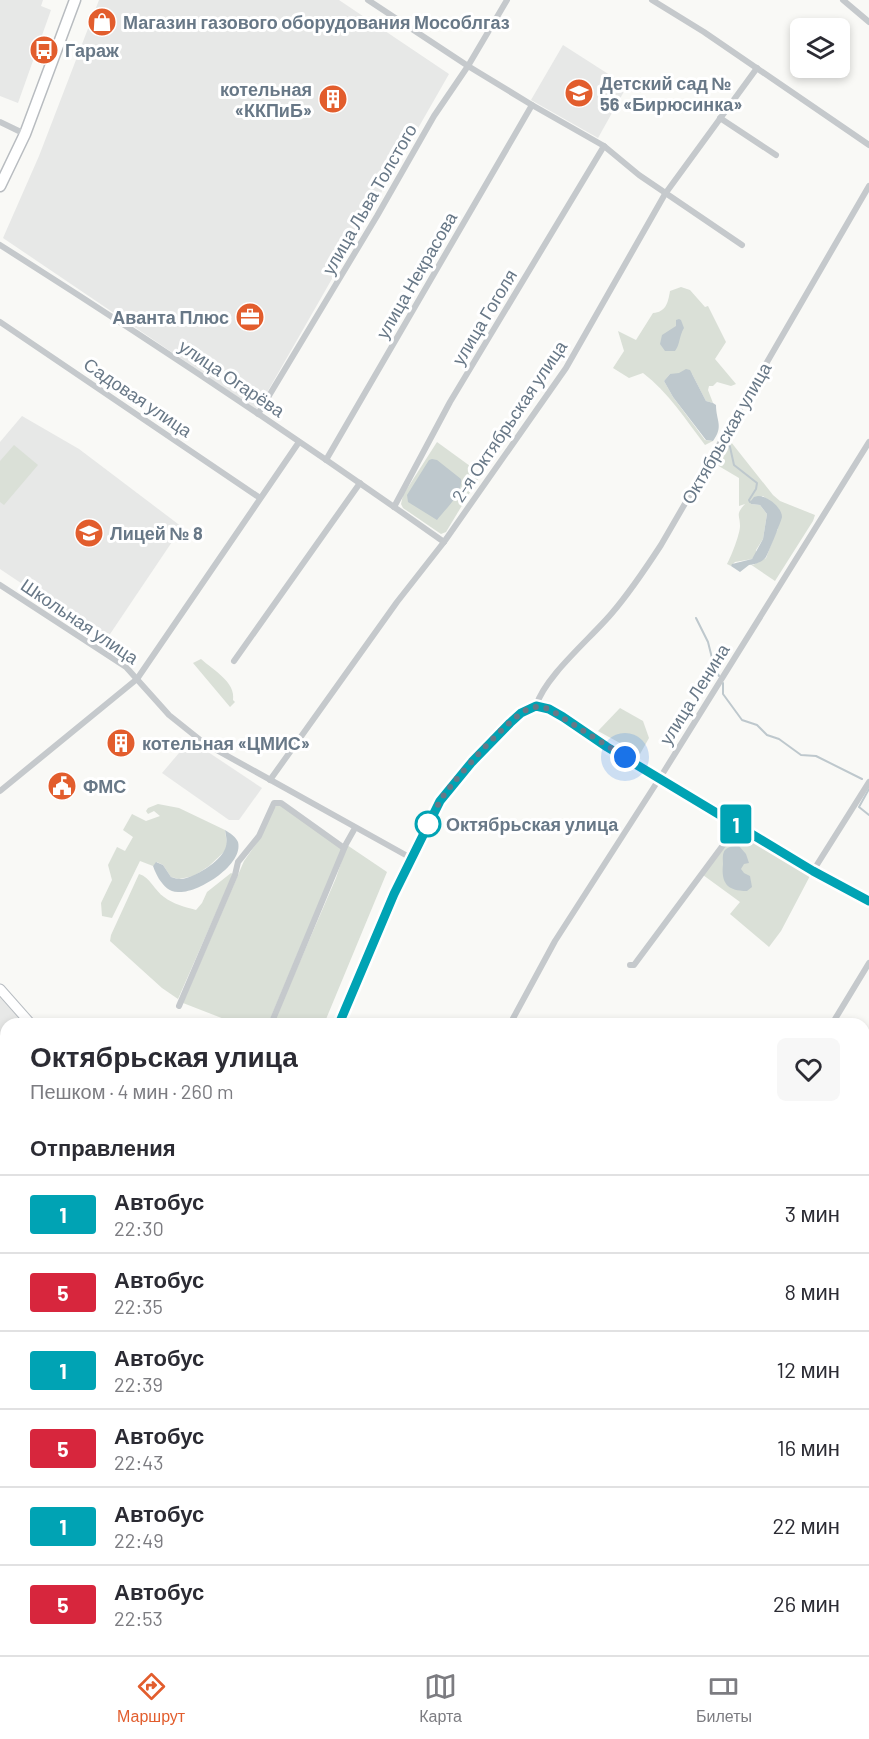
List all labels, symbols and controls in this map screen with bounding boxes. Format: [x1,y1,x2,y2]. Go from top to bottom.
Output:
shop icon: Магазин газового оборудования Мособлгаз [86,6,118,38]
place label: Магазин газового оборудования Мособлгаз [123,11,510,33]
map controls [790,18,850,78]
button: layers [790,18,850,78]
bus stop icon: Гараж [28,34,60,66]
place label: Гараж [65,39,119,61]
place label: Детский сад № 56 «Бирюсинка» [600,72,742,115]
school or university icon: Детский сад № 56 «Бирюсинка» [563,77,595,109]
place label: котельная «ККПиБ» [220,78,312,121]
building icon: котельная «ККПиБ» [317,83,349,115]
street label: улица Льва Толстого [317,120,421,278]
street label: улица Некрасова [371,207,462,342]
street label: улица Гоголя [447,265,521,369]
office icon: Аванта Плюс [234,301,266,333]
place label: Аванта Плюс [112,306,229,328]
street label: улица Огарёва [175,335,290,422]
street label: 2-я Октябрьская улица [447,335,572,506]
street label: Садовая улица [80,353,197,442]
street label: Октябрьская улица [677,357,776,508]
school or university icon: Лицей № 8 [73,517,105,549]
place label: Лицей № 8 [110,522,203,544]
street label: Школьная улица [17,574,144,669]
street label: улица Ленина [654,639,734,749]
building icon: котельная «ЦМИС» [105,727,137,759]
place label: котельная «ЦМИС» [142,732,310,754]
your location [610,742,640,772]
public building icon: ФМС [46,770,78,802]
place label: ФМС [83,775,126,797]
line badge: 1 [716,804,756,844]
marker: Октябрьская улица [415,811,441,837]
text: 1 [732,812,740,837]
place label: Октябрьская улица [446,813,619,835]
button: heart [777,1038,840,1101]
text: Октябрьская улица [30,1039,298,1073]
text: Пешком · 4 мин · 260 m [30,1079,234,1103]
text: Отправления [30,1134,176,1160]
text: Автобус [114,1188,204,1214]
text: 3 мин [785,1200,840,1226]
text: 1 [59,1202,67,1227]
text: 22:30 [114,1216,164,1240]
text: Автобус [114,1266,204,1292]
text: 8 мин [785,1278,840,1304]
text: 5 [57,1280,69,1305]
text: 22:35 [114,1294,163,1318]
text: Автобус [114,1344,204,1370]
text: 12 мин [777,1356,840,1382]
text: 1 [59,1358,67,1383]
text: 22:39 [114,1372,163,1396]
text: Автобус [114,1422,204,1448]
text: 16 мин [777,1434,840,1460]
text: 5 [57,1436,69,1461]
text: 22:43 [114,1450,164,1474]
text: Автобус [114,1500,204,1526]
text: 22 мин [772,1512,840,1538]
text: 1 [59,1514,67,1539]
text: 22:49 [114,1528,164,1552]
text: Автобус [114,1578,204,1604]
text: 26 мин [773,1590,840,1616]
text: 5 [57,1592,69,1617]
text: 22:53 [114,1606,163,1630]
tab: Маршрут [117,1670,185,1726]
tab: Карта [419,1670,462,1726]
tab: Билеты [696,1670,752,1726]

